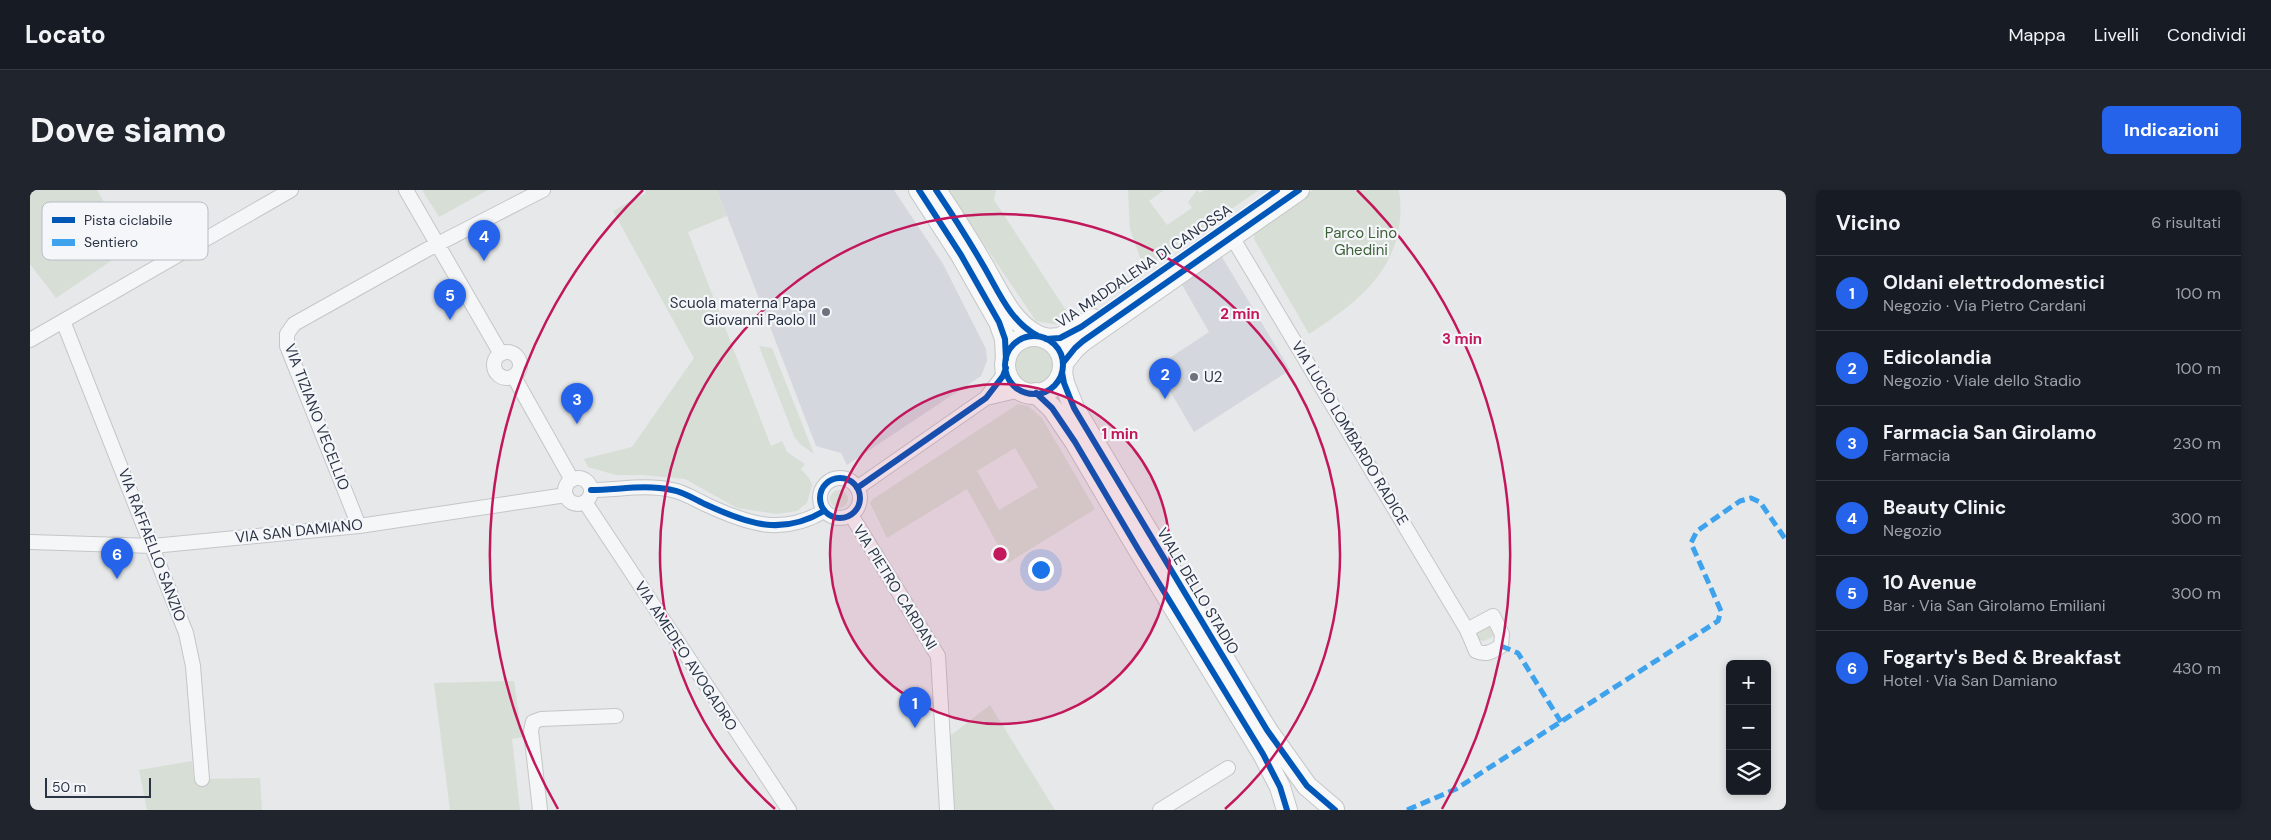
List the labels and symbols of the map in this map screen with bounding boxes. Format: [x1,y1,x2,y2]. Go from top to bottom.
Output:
street label: VIA MADDALENA DI CANOSSA [1052,199,1236,333]
legend [42,202,208,260]
text: Pista ciclabile [84,211,172,229]
pin: 4 [468,220,500,261]
park label: Parco Lino Ghedini [1325,223,1397,260]
text: Sentiero [84,233,138,251]
pin: 5 [434,279,466,320]
place label: Scuola materna Papa Giovanni Paolo II [670,293,816,330]
text: 2 min [1220,304,1260,324]
marker: Scuola materna Papa Giovanni Paolo II [820,306,832,318]
text: 3 min [1442,329,1482,349]
street label: VIA LUCIO LOMBARDO RADICE [1287,337,1413,529]
street label: VIA TIZIANO VECELLIO [280,341,354,493]
pin: 2 [1149,358,1181,399]
place label: U2 [1204,367,1222,387]
marker: U2 [1188,371,1200,383]
pin: 3 [561,383,593,424]
text: 1 min [1102,424,1138,444]
street label: VIA RAFFAELLO SANZIO [114,466,190,624]
street label: VIA SAN DAMIANO [234,514,364,548]
street label: VIA PIETRO CARDANI [848,521,942,653]
street label: VIALE DELLO STADIO [1152,524,1244,658]
pin: 6 [101,538,133,579]
centre of rings [991,545,1009,563]
your location [1028,557,1054,583]
street label: VIA AMEDEO AVOGADRO [630,577,742,735]
pin: 1 [899,687,931,728]
scale bar [45,775,151,798]

